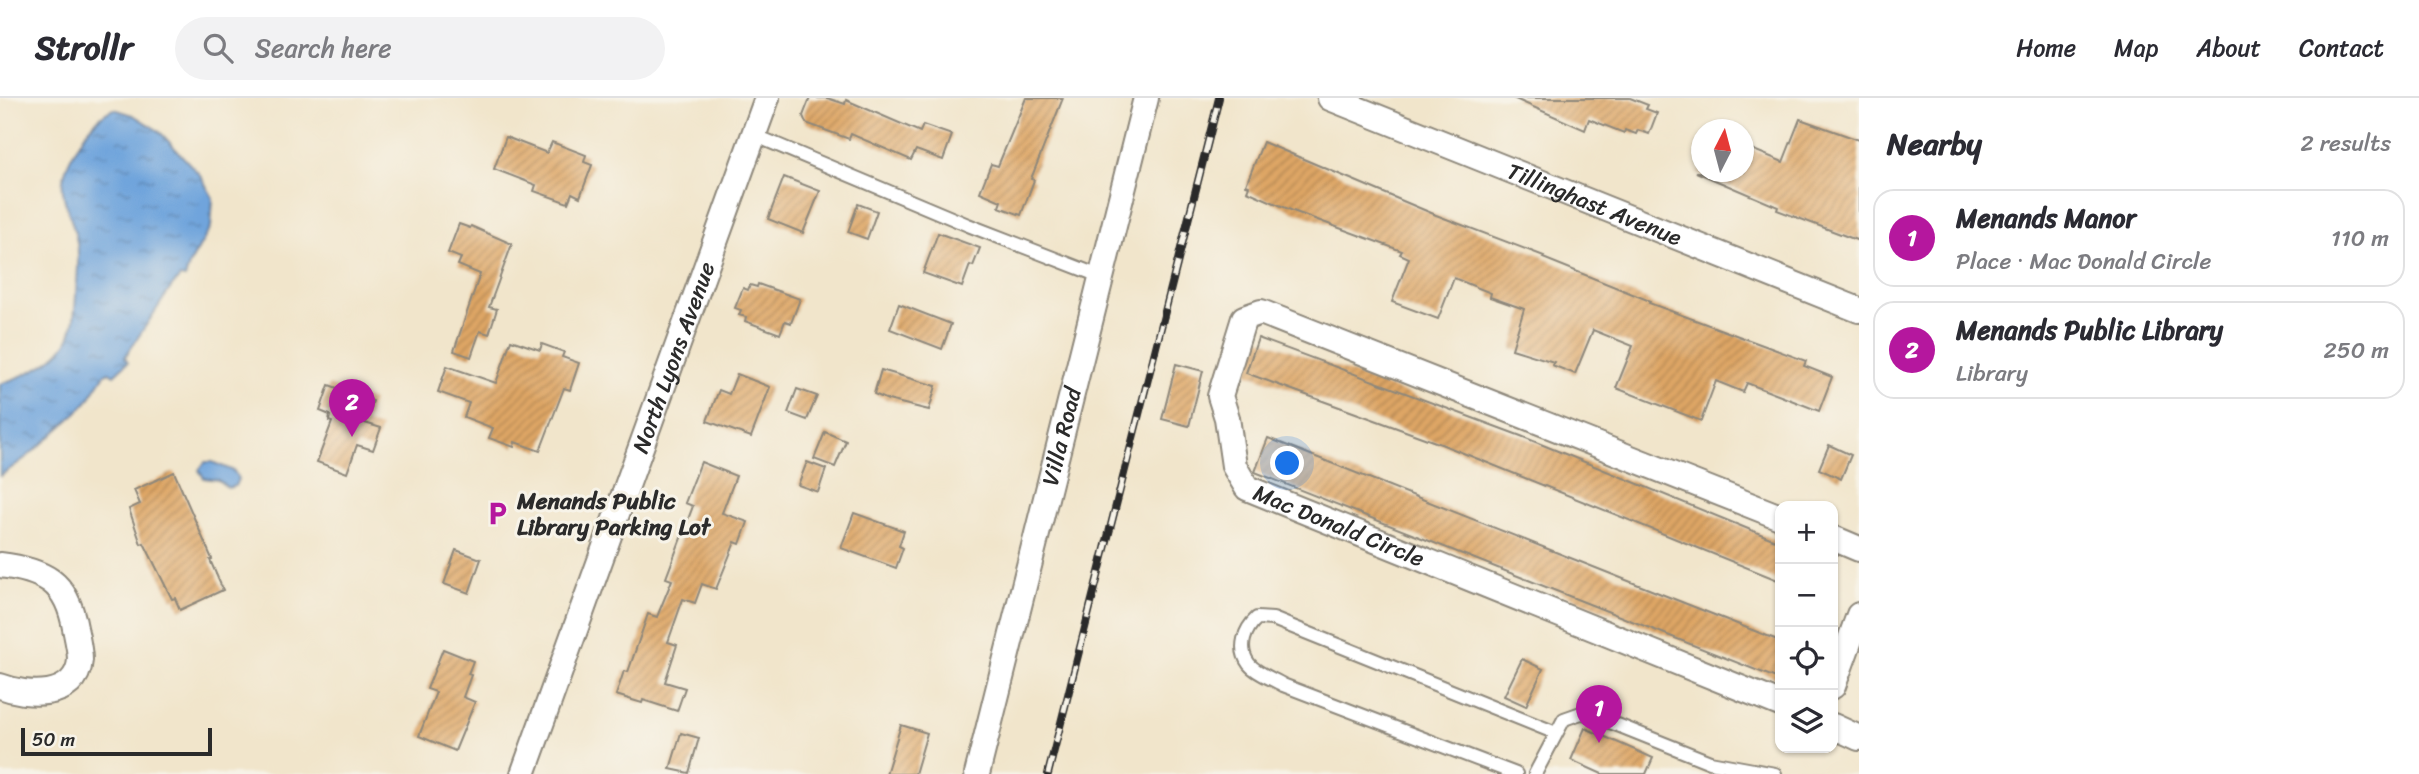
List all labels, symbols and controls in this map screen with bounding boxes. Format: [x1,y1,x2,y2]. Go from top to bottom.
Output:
search box [175,17,665,80]
text: Strollr [35,19,133,77]
text: Search here [255,25,392,71]
text: Home [2016,27,2076,69]
text: Map [2114,27,2158,69]
text: About [2196,27,2261,69]
text: Contact [2299,27,2384,69]
icon: search [199,29,237,67]
text: Nearby [1887,117,1982,171]
north arrow [1691,119,1754,182]
text: 2 results [2300,123,2391,164]
street label: Tillinghast Avenue [1501,151,1688,258]
text: Menands Manor [1956,195,2136,241]
text: 1 [1907,218,1917,259]
text: 110 m [2331,218,2389,259]
text: Place · Mac Donald Circle [1956,241,2211,282]
street label: North Lyons Avenue [620,255,727,459]
text: Menands Public Library [1956,307,2223,353]
text: 2 [1905,330,1919,371]
text: 250 m [2323,330,2389,371]
text: Library [1956,353,2028,394]
pin: 2 [329,379,375,437]
street label: Villa Road [1029,381,1094,490]
your location [1270,446,1304,480]
street label: Mac Donald Circle [1247,472,1431,578]
place label: Menands Public Library Parking Lot [516,481,712,548]
parking icon: Menands Public Library Parking Lot [483,500,511,528]
map controls [1775,501,1838,753]
button: + [1775,501,1838,564]
button: − [1775,564,1838,627]
button: locate [1775,627,1838,690]
pin: 1 [1576,685,1622,743]
button: layers [1775,690,1838,753]
text: 50 m [32,723,75,756]
scale bar [21,725,212,757]

